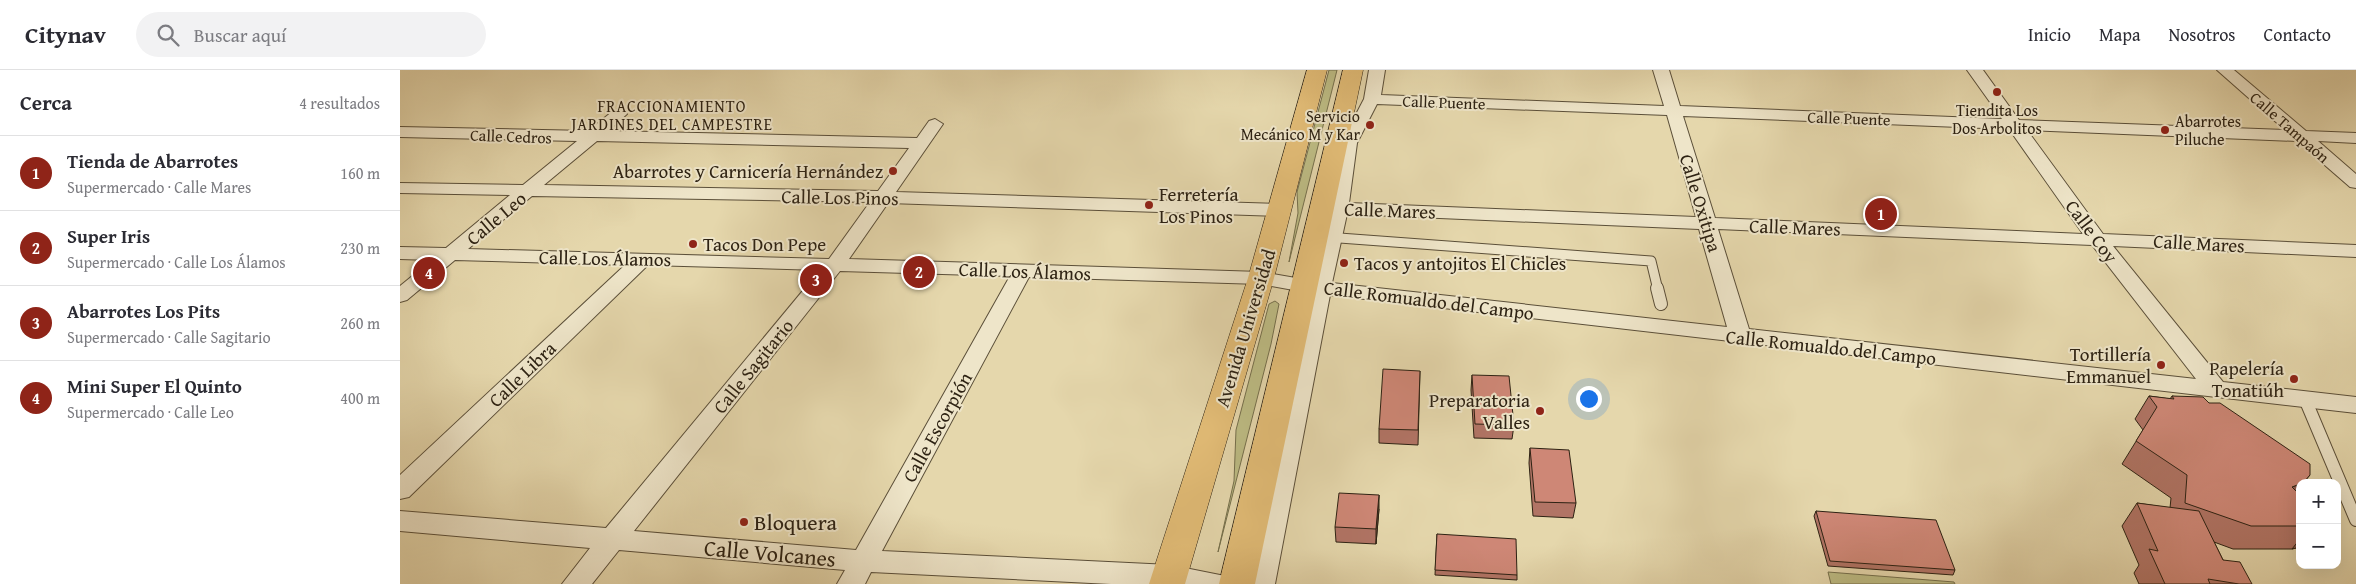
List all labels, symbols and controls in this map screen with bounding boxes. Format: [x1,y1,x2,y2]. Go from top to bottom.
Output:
search box [136,12,486,57]
text: Citynav [25,17,106,52]
icon: search [154,21,182,49]
text: Buscar aquí [194,21,286,49]
text: Inicio [2028,21,2071,48]
text: Mapa [2099,21,2140,48]
text: Nosotros [2168,21,2236,48]
text: Contacto [2264,21,2331,48]
marker: Tiendita Los Dos Arbolitos [1991,86,2003,98]
street label: Calle Tampaón [2245,86,2335,168]
text: Cerca [20,87,72,118]
street label: Calle Puente [1402,89,1486,115]
text: 4 resultados [299,91,380,115]
district label: FRACCIONAMIENTO JARDINES DEL CAMPESTRE [569,94,773,136]
place label: Tiendita Los Dos Arbolitos [1952,98,2042,140]
place label: Servicio Mecánico M y Kar [1241,104,1360,146]
street label: Calle Puente [1807,105,1891,131]
place label: Abarrotes Piluche [2175,109,2241,151]
marker: Servicio Mecánico M y Kar [1364,119,1376,131]
street label: Calle Cedros [470,123,552,149]
marker: Abarrotes Piluche [2159,124,2171,136]
text: Tienda de Abarrotes [67,147,238,175]
street label: Calle Oxitipa [1673,151,1729,255]
place label: Abarrotes y Carnicería Hernández [613,157,883,185]
text: 1 [32,161,40,185]
text: 160 m [340,161,380,185]
marker: Abarrotes y Carnicería Hernández [887,165,899,177]
text: Supermercado · Calle Mares [67,175,251,199]
place label: Ferretería Los Pinos [1159,180,1239,230]
street label: Calle Los Pinos [781,182,899,212]
street label: Calle Leo [460,184,532,252]
street label: Calle Mares [1344,194,1436,226]
street label: Calle Coy [2059,194,2125,269]
pin: 1 [1865,195,1897,233]
marker: Ferretería Los Pinos [1143,199,1155,211]
street label: Calle Mares [1749,211,1841,243]
text: Super Iris [67,222,150,250]
street label: Calle Mares [2153,227,2245,259]
place label: Tacos Don Pepe [703,230,826,258]
text: 2 [32,236,40,260]
text: 230 m [340,236,380,260]
marker: Tacos Don Pepe [687,238,699,250]
street label: Calle Los Álamos [539,243,671,273]
street label: Avenida Universidad [1208,245,1283,411]
place label: Tacos y antojitos El Chicles [1354,249,1566,277]
text: Supermercado · Calle Los Álamos [67,250,286,274]
pin: 2 [903,253,935,291]
pin: 4 [413,254,445,292]
street label: Calle Los Álamos [958,255,1092,287]
marker: Tacos y antojitos El Chicles [1338,257,1350,269]
pin: 3 [800,261,832,299]
street label: Calle Romualdo del Campo [1322,273,1536,327]
text: Abarrotes Los Pits [67,297,220,325]
text: 3 [32,311,40,335]
text: 260 m [340,311,380,335]
street label: Calle Sagitario [706,313,800,419]
street label: Calle Romualdo del Campo [1725,322,1937,372]
text: Supermercado · Calle Sagitario [67,325,271,349]
street label: Calle Libra [482,335,562,413]
place label: Tortillería Emmanuel [2066,340,2151,390]
place label: Papelería Tonatiúh [2209,354,2284,404]
marker: Tortillería Emmanuel [2155,359,2167,371]
street label: Calle Escorpión [895,367,979,487]
text: Mini Super El Quinto [67,372,242,400]
marker: Papelería Tonatiúh [2288,373,2300,385]
text: 4 [32,386,40,410]
text: 400 m [340,386,380,410]
place label: Preparatoria Valles [1429,386,1530,436]
your location [1576,386,1602,412]
text: Supermercado · Calle Leo [67,400,234,424]
marker: Preparatoria Valles [1534,405,1546,417]
map controls [2296,479,2341,569]
button: + [2296,479,2341,524]
place label: Bloquera [754,506,838,538]
marker: Bloquera [738,516,750,528]
button: − [2296,524,2341,569]
street label: Calle Volcanes [703,531,837,575]

